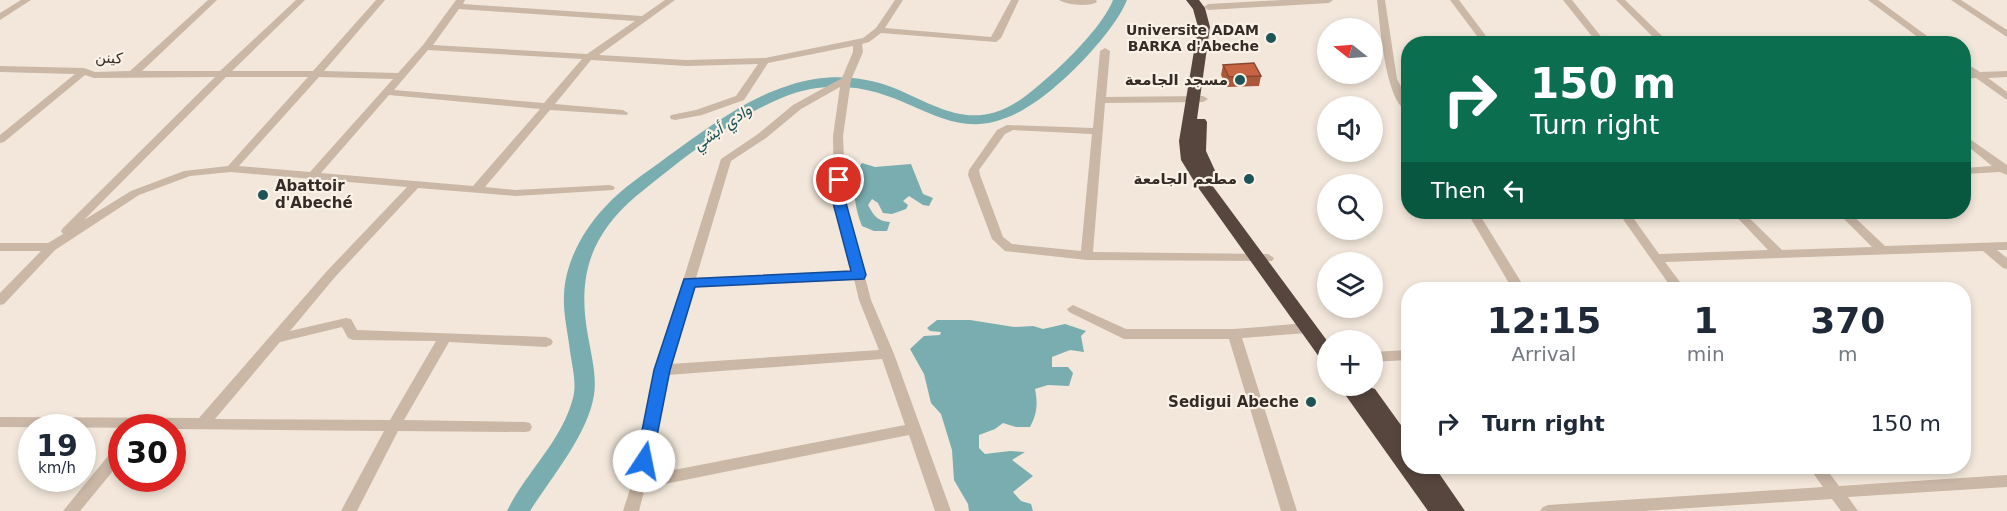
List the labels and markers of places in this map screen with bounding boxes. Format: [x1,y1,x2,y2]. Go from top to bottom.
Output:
place label: Universite ADAM BARKA d'Abeche [1126,22,1259,54]
marker: Universite ADAM BARKA d'Abeche [1264,31,1278,45]
place label: مسجد الجامعة [1125,71,1228,89]
marker: مسجد الجامعة [1233,73,1247,87]
pin [813,154,864,205]
place label: مطعم الجامعة [1134,170,1237,188]
marker: مطعم الجامعة [1242,172,1256,186]
place label: Abattoir d'Abeché [275,177,353,212]
marker: Abattoir d'Abeché [256,188,270,202]
place label: Sedigui Abeche [1168,393,1299,411]
marker: Sedigui Abeche [1304,395,1318,409]

